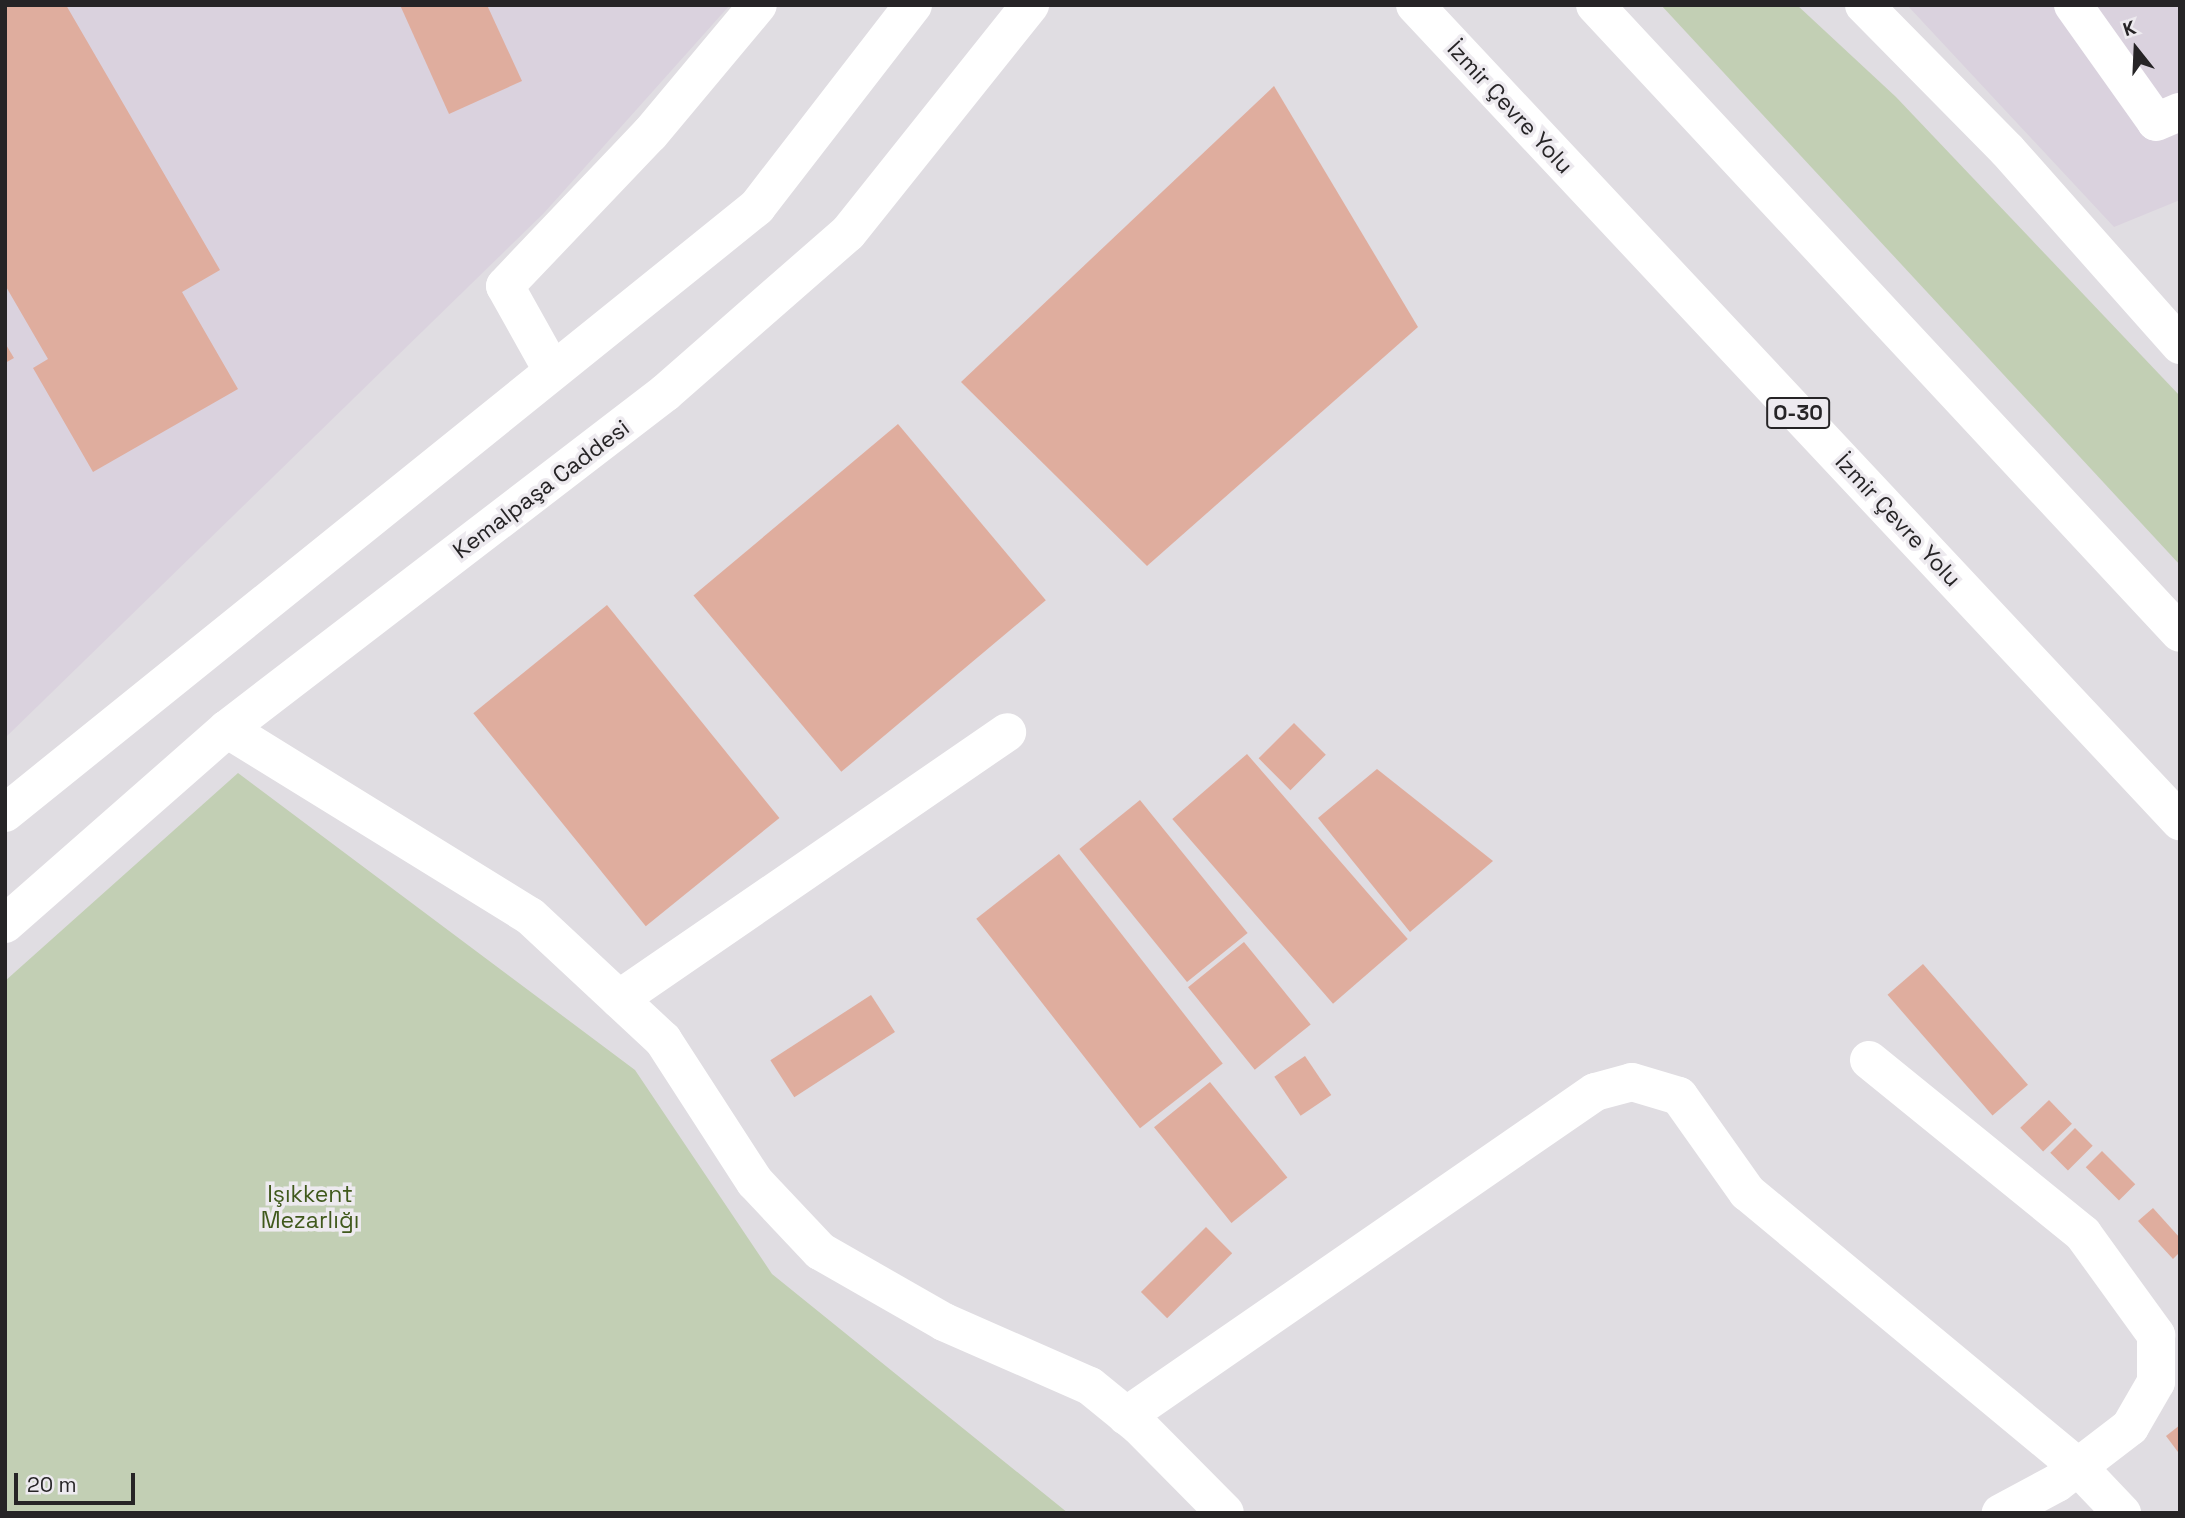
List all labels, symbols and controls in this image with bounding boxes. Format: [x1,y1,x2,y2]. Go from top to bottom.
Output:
north arrow [2101,14,2171,84]
text: K [2120,15,2139,42]
street label: İzmir Çevre Yolu [1441,35,1579,179]
road number: O-30 [1765,396,1831,430]
street label: Kemalpaşa Caddesi [447,414,635,564]
street label: İzmir Çevre Yolu [1829,448,1967,592]
park label: Işıkkent Mezarlığı [261,1180,359,1234]
scale bar [18,1458,138,1502]
text: 20 m [27,1471,77,1498]

